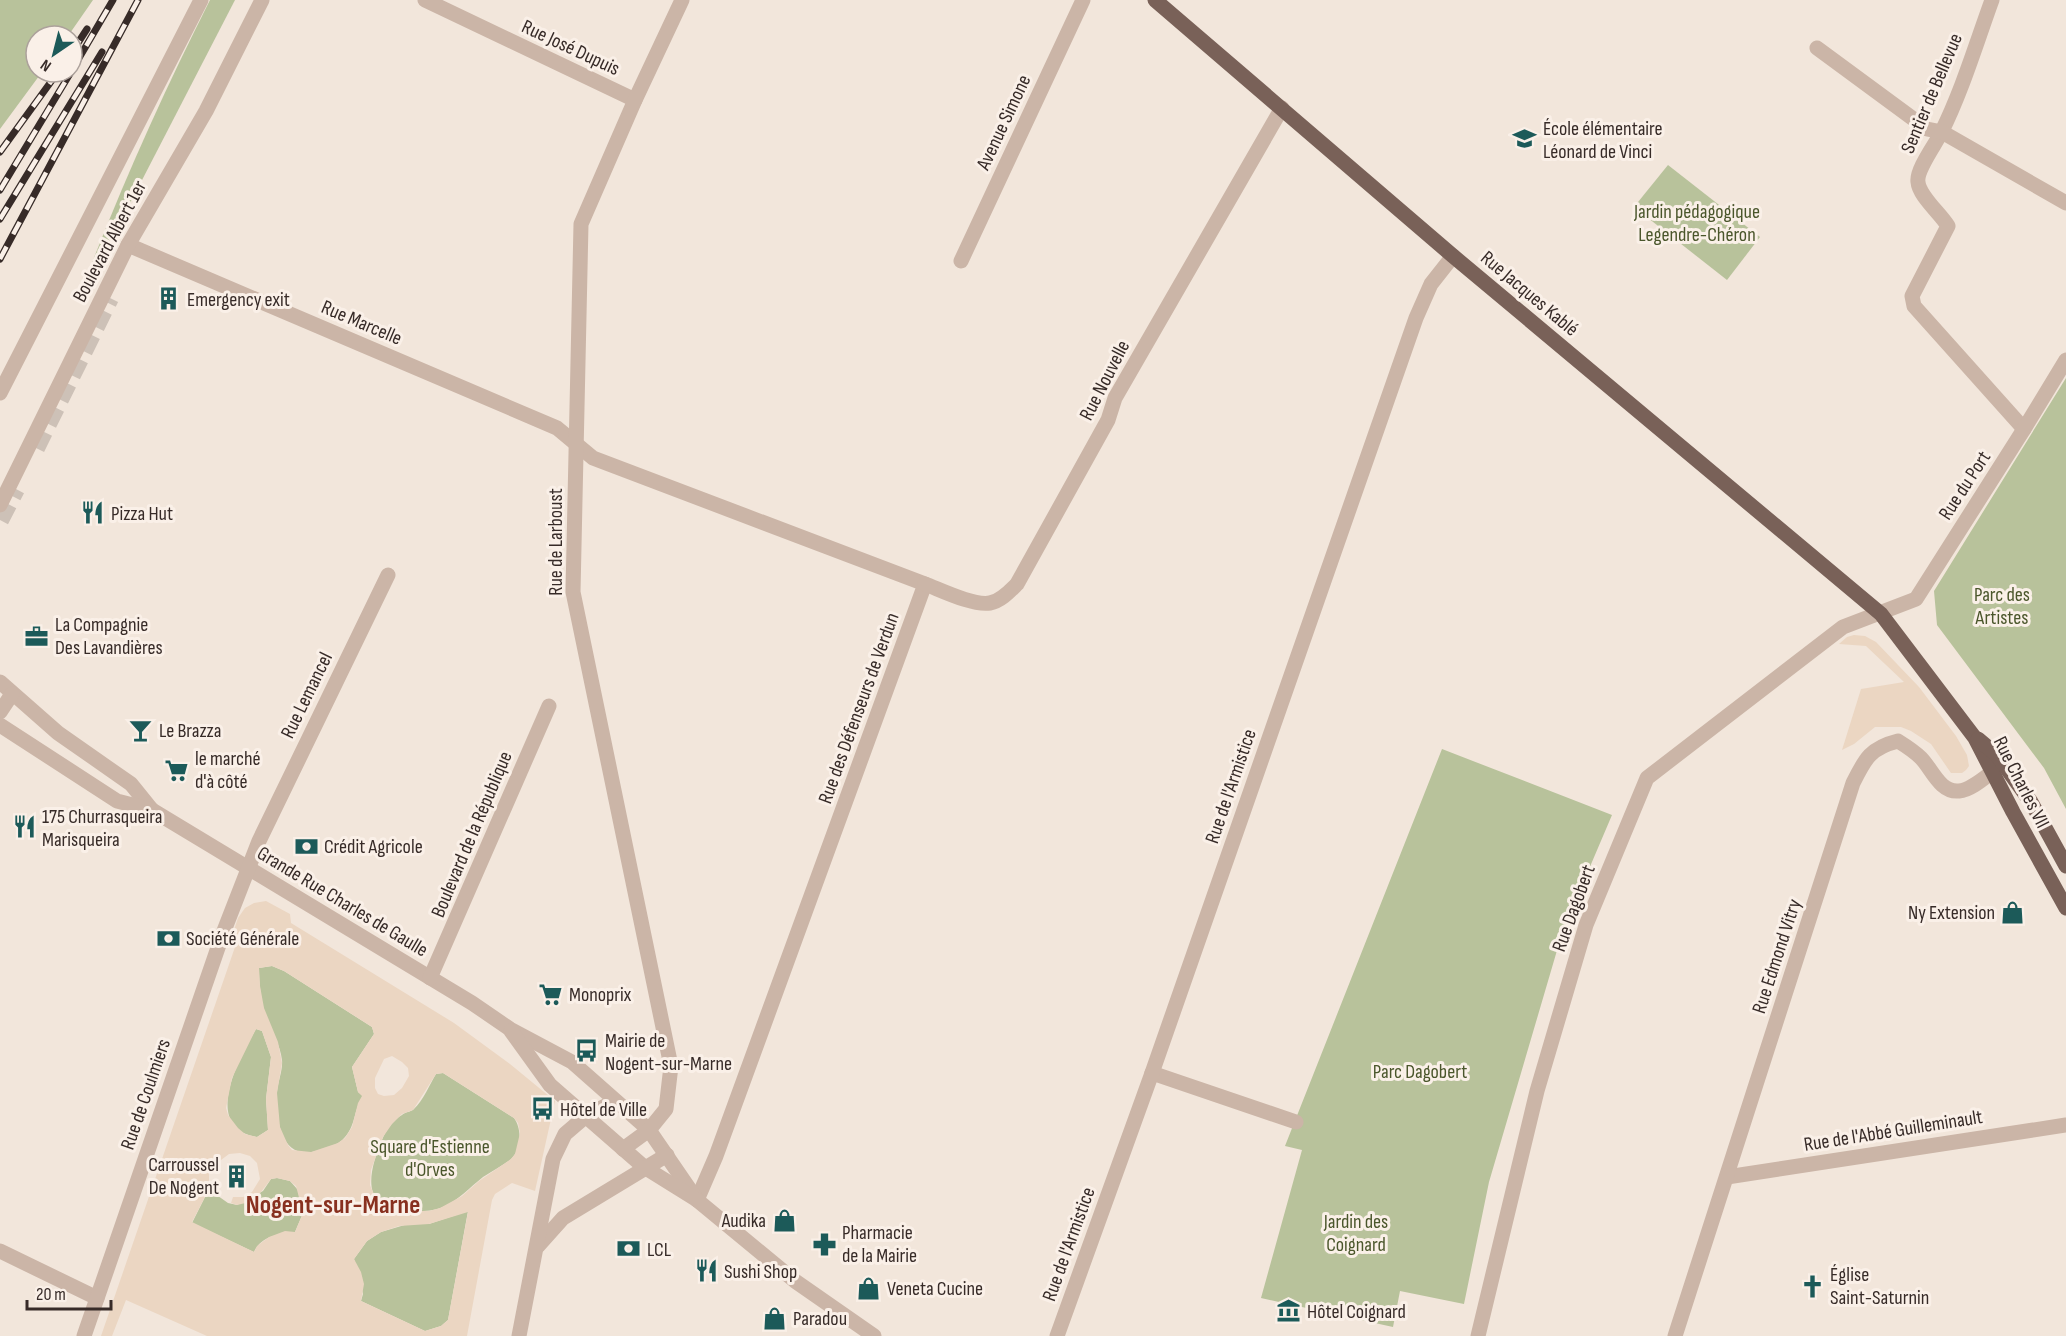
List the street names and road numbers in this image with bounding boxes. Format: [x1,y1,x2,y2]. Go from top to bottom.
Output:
street label: Rue José Dupuis [518,15,623,81]
street label: Sentier de Bellevue [1896,30,1968,157]
street label: Avenue Simone [971,71,1036,175]
street label: Boulevard Albert 1er [68,176,152,306]
street label: Rue Jacques Kablé [1476,246,1583,342]
street label: Rue Marcelle [318,295,406,351]
street label: Rue Nouvelle [1074,336,1135,425]
street label: Rue du Port [1934,446,1996,525]
street label: Rue de Larboust [544,488,568,596]
street label: Rue des Défenseurs de Verdun [813,610,905,807]
street label: Rue Lemancel [276,648,338,742]
street label: Rue de l'Armistice [1200,726,1262,847]
street label: Rue Charles VII [1988,733,2054,832]
street label: Boulevard de la République [426,748,518,921]
street label: Grande Rue Charles de Gaulle [253,841,432,962]
street label: Rue Dagobert [1547,862,1601,955]
street label: Rue Edmond Vitry [1747,896,1807,1017]
street label: Rue de Coulmiers [116,1036,176,1153]
street label: Rue de l'Abbé Guilleminault [1802,1105,1984,1157]
street label: Rue de l'Armistice [1037,1184,1101,1305]

